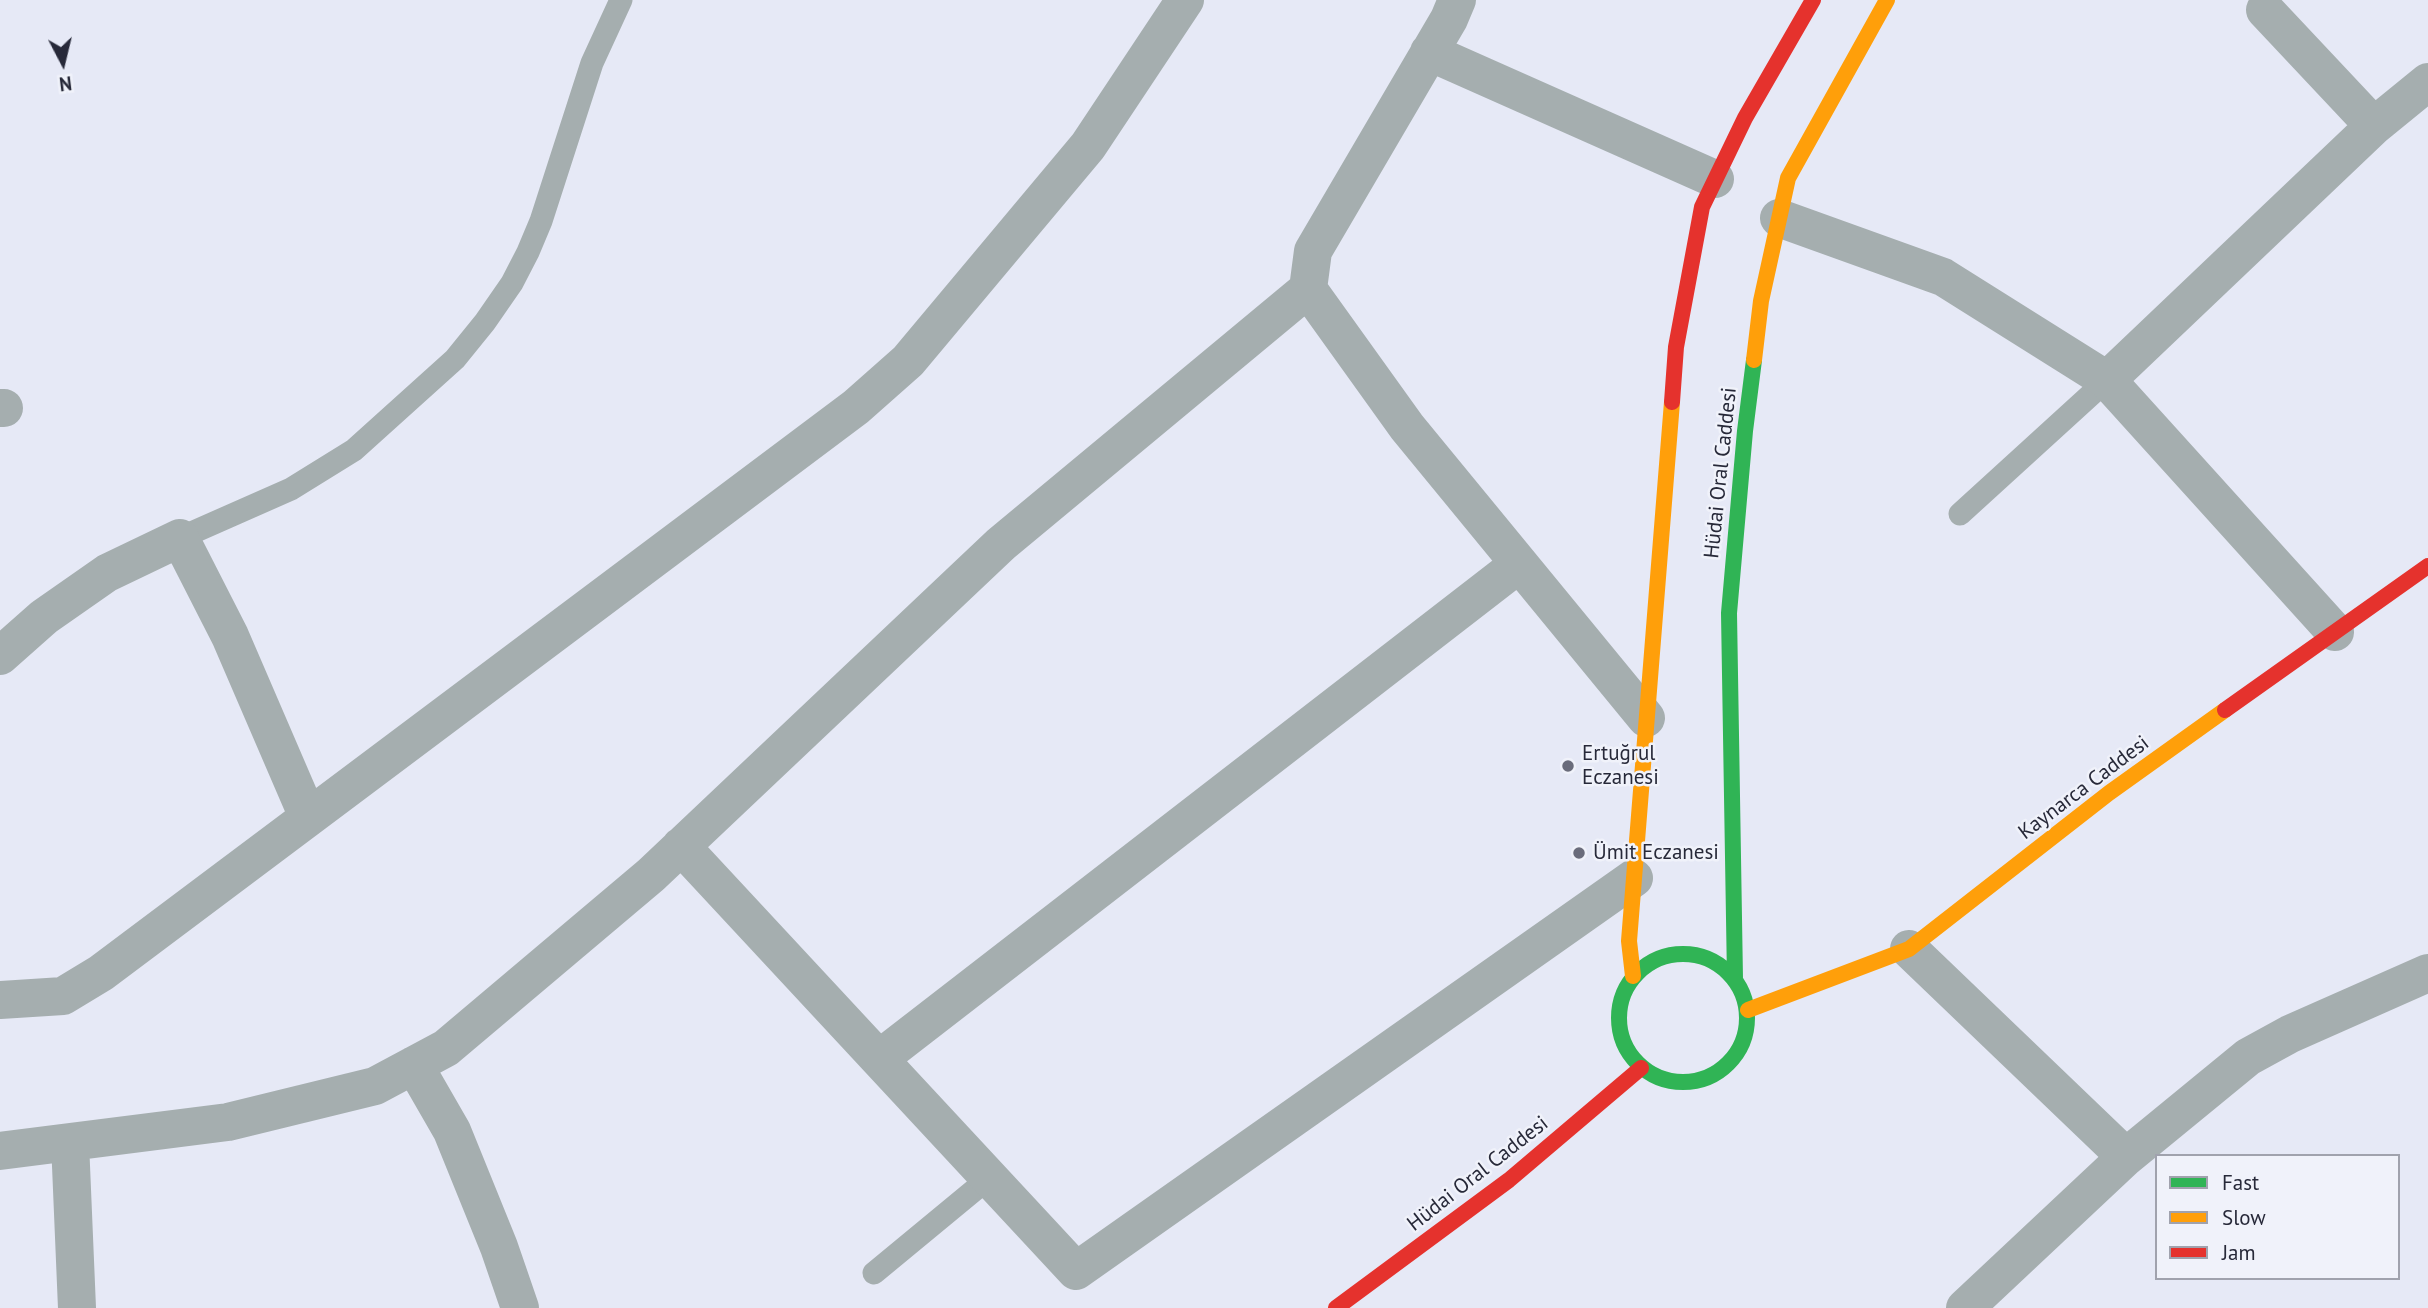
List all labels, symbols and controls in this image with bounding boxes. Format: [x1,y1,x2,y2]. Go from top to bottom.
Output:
north arrow [28,28,98,98]
text: N [58,71,73,97]
street label: Hüdai Oral Caddesi [1699,386,1743,560]
street label: Kaynarca Caddesi [2014,731,2154,845]
place label: Ertuğrul Eczanesi [1582,741,1659,791]
marker: Ertuğrul Eczanesi [1560,758,1576,774]
place label: Ümit Eczanesi [1593,840,1719,866]
marker: Ümit Eczanesi [1571,845,1587,861]
street label: Hüdai Oral Caddesi [1403,1111,1553,1237]
legend [2155,1154,2400,1280]
text: Fast [2222,1169,2259,1196]
text: Slow [2222,1204,2266,1231]
text: Jam [2222,1239,2256,1266]

